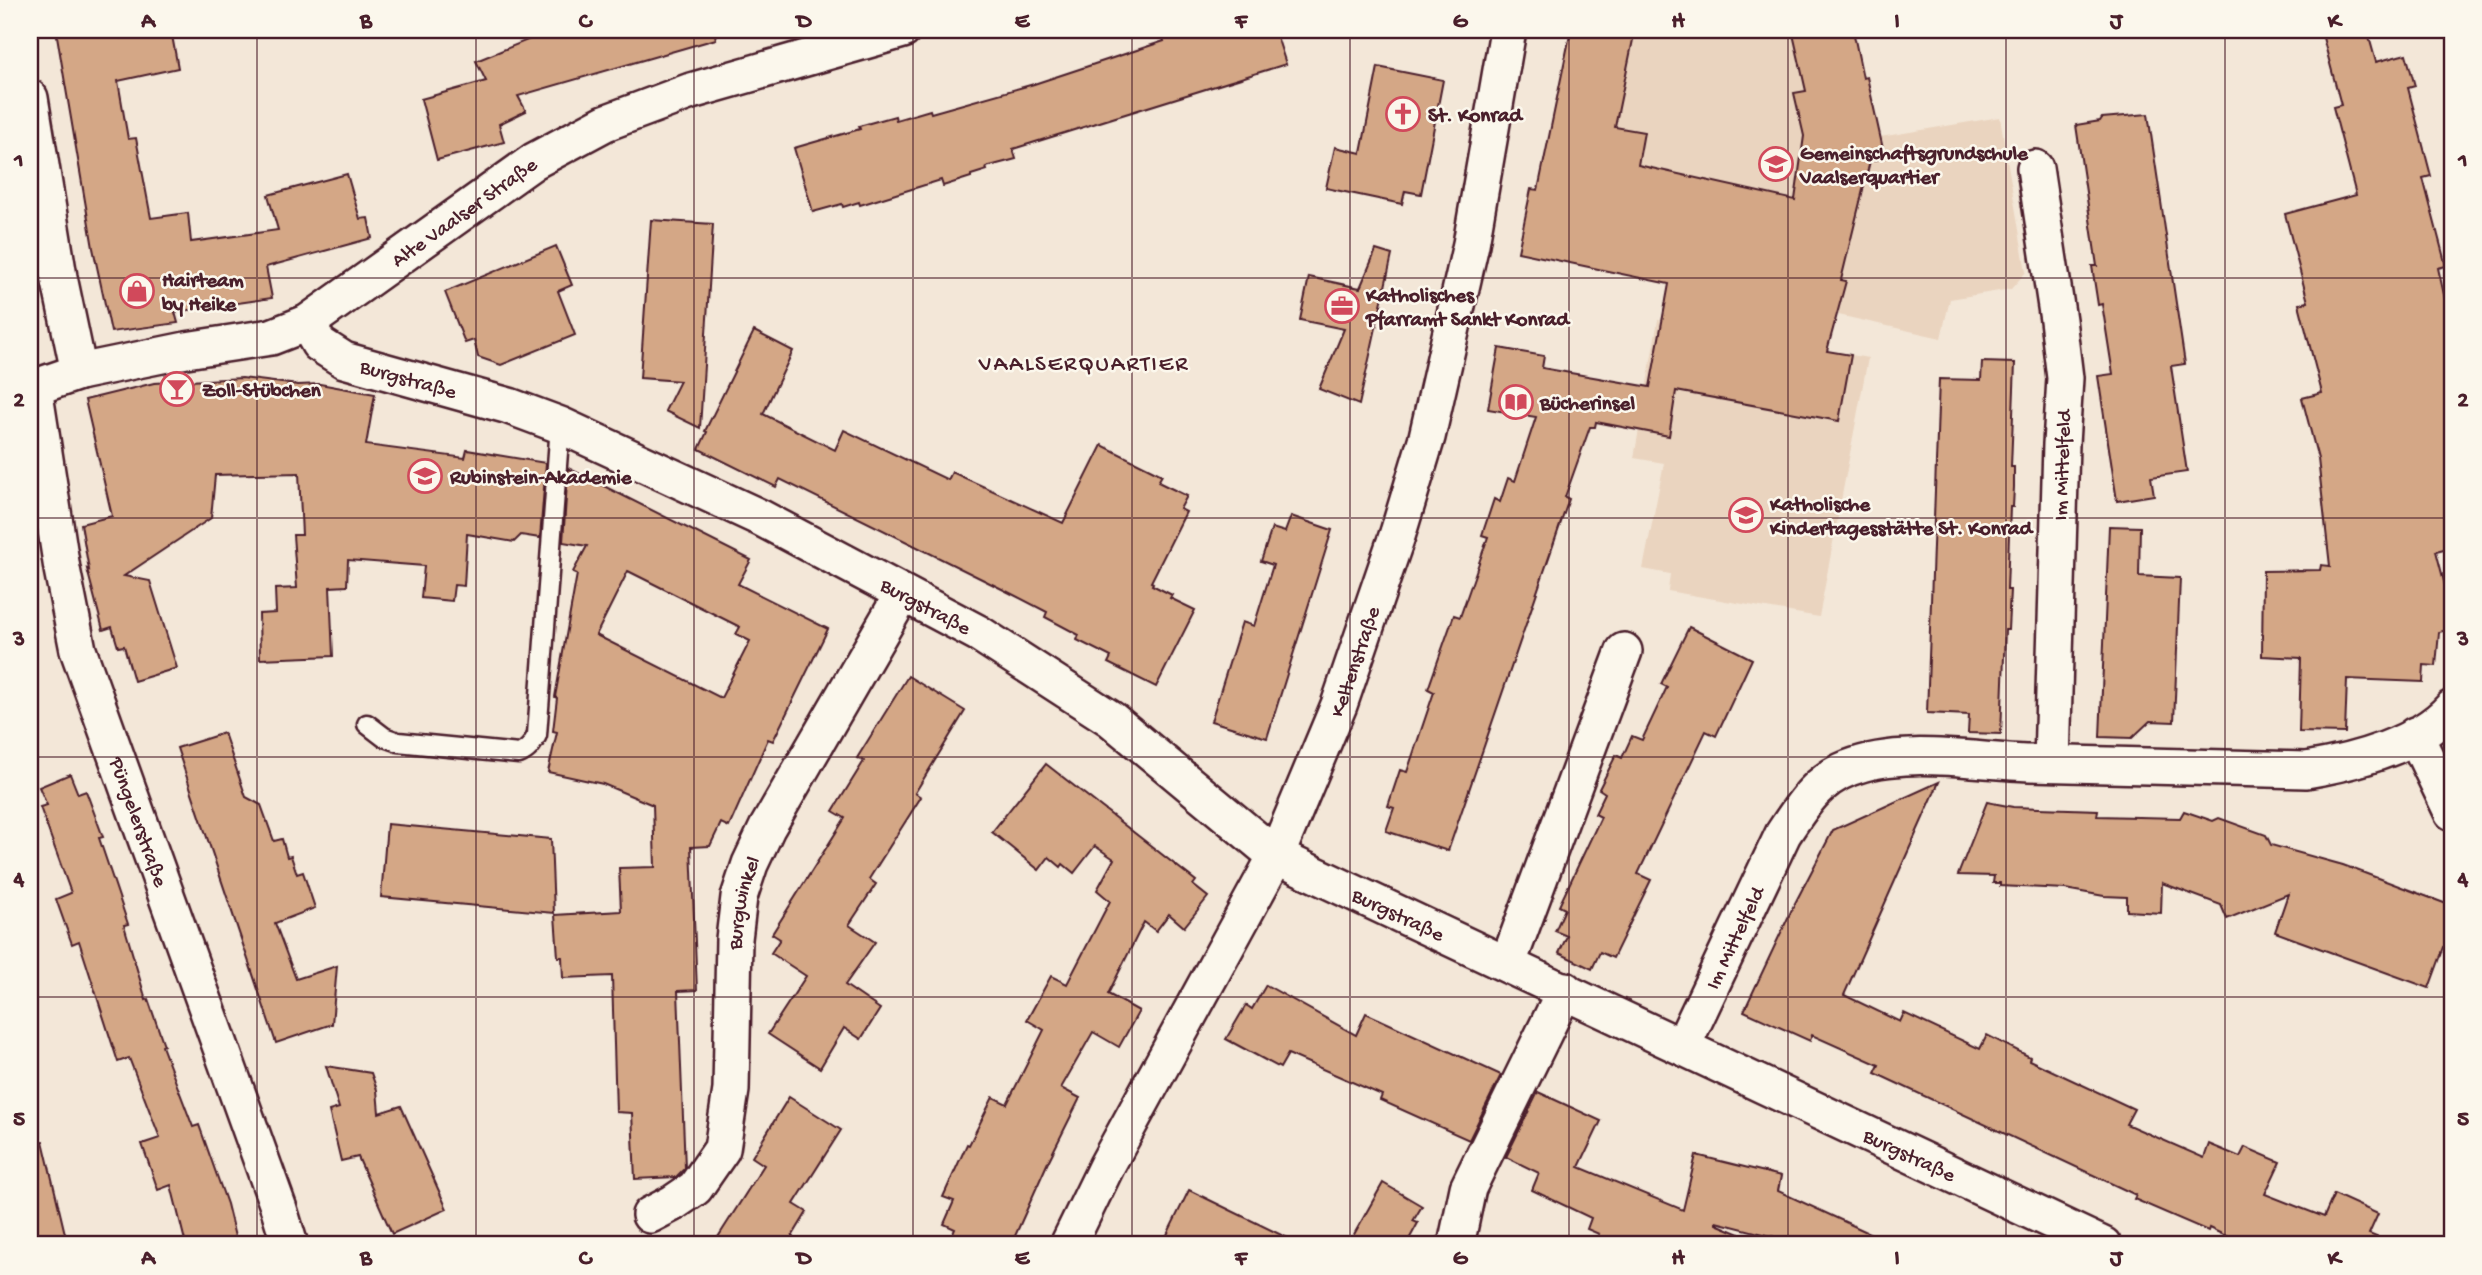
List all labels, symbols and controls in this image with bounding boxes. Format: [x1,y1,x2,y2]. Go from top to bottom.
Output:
text: A [140,9,156,36]
text: B [359,9,373,36]
text: C [579,9,594,36]
text: D [795,9,813,36]
text: E [1015,9,1031,36]
text: F [1234,9,1249,36]
text: G [1453,9,1469,36]
text: H [1671,9,1685,36]
text: I [1894,9,1900,36]
text: J [2109,9,2124,36]
text: K [2327,9,2344,36]
church icon: St. Konrad [1384,95,1422,133]
place label: St. Konrad [1428,105,1524,130]
place label: Gemeinschaftsgrundschule Vaalserquartier [1799,143,2029,192]
school or university icon: Gemeinschaftsgrundschule Vaalserquartier [1757,145,1795,183]
text: 1 [13,148,24,175]
text: 1 [2457,148,2468,175]
street label: Alte Vaalser Straße [388,153,544,275]
place label: Hairteam by Heike [161,270,244,319]
shop icon: Hairteam by Heike [118,272,156,310]
place label: Katholisches Pfarramt Sankt Konrad [1365,285,1571,334]
office icon: Katholisches Pfarramt Sankt Konrad [1323,287,1361,325]
district label: VAALSERQUARTIER [978,352,1189,379]
street label: Burgstraße [356,356,460,407]
bar icon: Zoll-Stübchen [158,370,196,408]
place label: Zoll-Stübchen [202,380,322,405]
library icon: Bücherinsel [1497,383,1535,421]
text: 2 [13,388,25,415]
text: 2 [2457,388,2469,415]
place label: Bücherinsel [1539,393,1635,418]
street label: Im Mittelfeld [2050,408,2079,521]
school or university icon: Rubinstein-Akademie [406,457,444,495]
place label: Rubinstein-Akademie [449,467,633,492]
place label: Katholische Kindertagesstätte St. Konrad [1769,494,2035,543]
school or university icon: Katholische Kindertagesstätte St. Konrad [1727,496,1765,534]
street label: Burgstraße [874,574,975,643]
street label: Keltenstraße [1326,603,1388,722]
text: 3 [12,627,25,654]
text: 3 [2456,627,2469,654]
street label: Püngelerstraße [101,753,172,892]
street label: Burgwinkel [725,853,768,951]
text: 4 [13,867,25,894]
text: 4 [2457,867,2469,894]
street label: Im Mittelfeld [1702,882,1773,994]
street label: Burgstraße [1346,884,1448,950]
text: 5 [13,1107,25,1134]
text: 5 [2457,1107,2469,1134]
street label: Burgstraße [1857,1125,1960,1190]
text: A [140,1246,156,1273]
text: B [359,1246,373,1273]
text: C [579,1246,594,1273]
text: D [795,1246,813,1273]
text: E [1015,1246,1031,1273]
text: F [1234,1246,1249,1273]
text: G [1453,1246,1469,1273]
text: H [1671,1246,1685,1273]
text: I [1894,1246,1900,1273]
text: J [2109,1246,2124,1273]
text: K [2327,1246,2344,1273]

